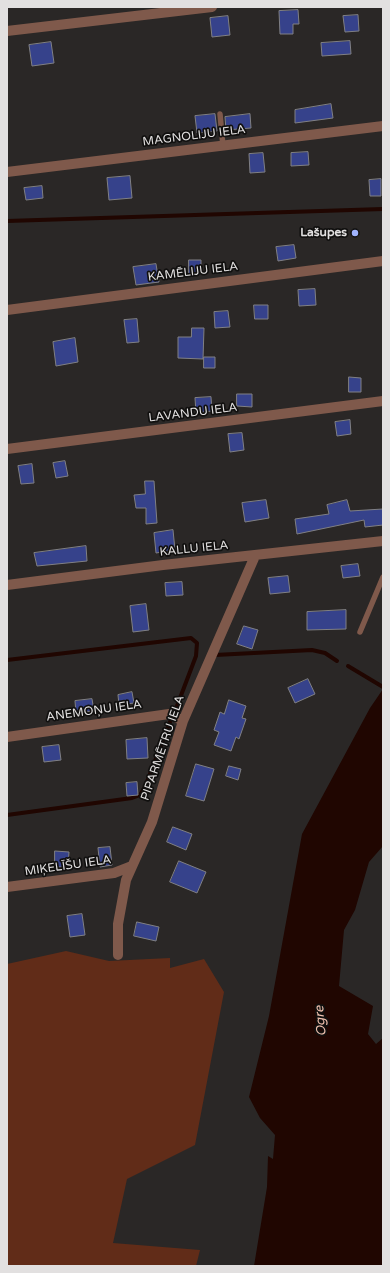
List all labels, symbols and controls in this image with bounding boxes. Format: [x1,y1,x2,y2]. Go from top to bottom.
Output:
street label: MAGNOLIJU IELA [142,123,246,149]
place label: Lašupes [300,226,347,240]
marker: Lašupes [350,228,360,238]
street label: KAMĒLIJU IELA [147,259,239,285]
street label: LAVANDU IELA [148,400,238,426]
street label: KALLU IELA [159,538,229,560]
street label: PIPARMĒTRU IELA [138,693,188,803]
street label: ANEMOŅU IELA [45,697,143,725]
street label: MIĶELĪŠU IELA [24,853,112,879]
water label: Ogre [312,1005,330,1037]

